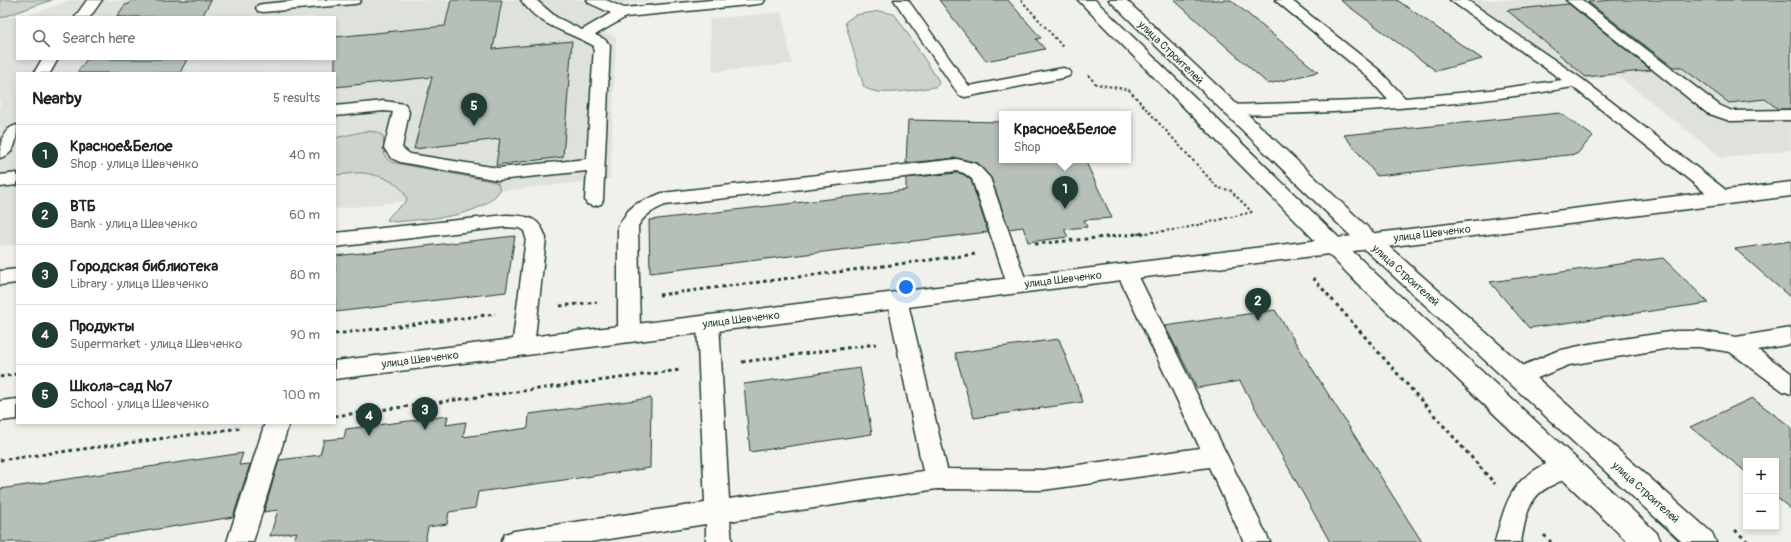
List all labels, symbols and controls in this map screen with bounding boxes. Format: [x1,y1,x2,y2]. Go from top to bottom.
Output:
search box [16,16,336,60]
street label: улица Строителей [1135,17,1206,87]
icon: search [30,27,52,49]
text: Search here [62,29,135,48]
text: Nearby [32,88,81,109]
text: 5 results [273,90,320,106]
pin: 5 [461,93,487,126]
popup [999,111,1131,163]
text: Красное&Белое [1014,120,1116,139]
text: Красное&Белое [70,137,172,156]
text: Shop [1014,139,1041,155]
text: 1 [42,147,48,163]
text: 40 m [289,147,320,163]
text: Shop · улица Шевченко [70,156,199,172]
pin: 1 [1052,176,1078,209]
text: ВТБ [70,197,96,216]
text: 2 [41,207,49,223]
text: 60 m [289,207,320,223]
text: Bank · улица Шевченко [70,216,197,232]
street label: улица Шевченко [1392,222,1471,245]
street label: улица Строителей [1369,241,1442,309]
text: Городская библиотека [70,257,218,276]
text: 3 [41,267,49,283]
text: 80 m [290,267,320,283]
street label: улица Шевченко [1023,268,1102,291]
text: Library · улица Шевченко [70,276,209,292]
your location [896,277,916,297]
pin: 2 [1245,288,1271,321]
street label: улица Шевченко [701,308,780,331]
text: Продукты [70,317,134,336]
text: 4 [41,327,49,343]
text: 90 m [290,327,320,343]
text: Supermarket · улица Шевченко [70,336,242,352]
street label: улица Шевченко [380,348,459,371]
text: Школа-сад №7 [70,377,172,396]
text: 5 [41,387,49,403]
text: 100 m [283,387,320,403]
text: School · улица Шевченко [70,396,209,412]
pin: 3 [412,397,438,430]
pin: 4 [356,403,382,436]
street label: улица Строителей [1609,458,1682,526]
map controls [1743,458,1779,530]
button: + [1743,458,1779,494]
button: − [1743,494,1779,530]

